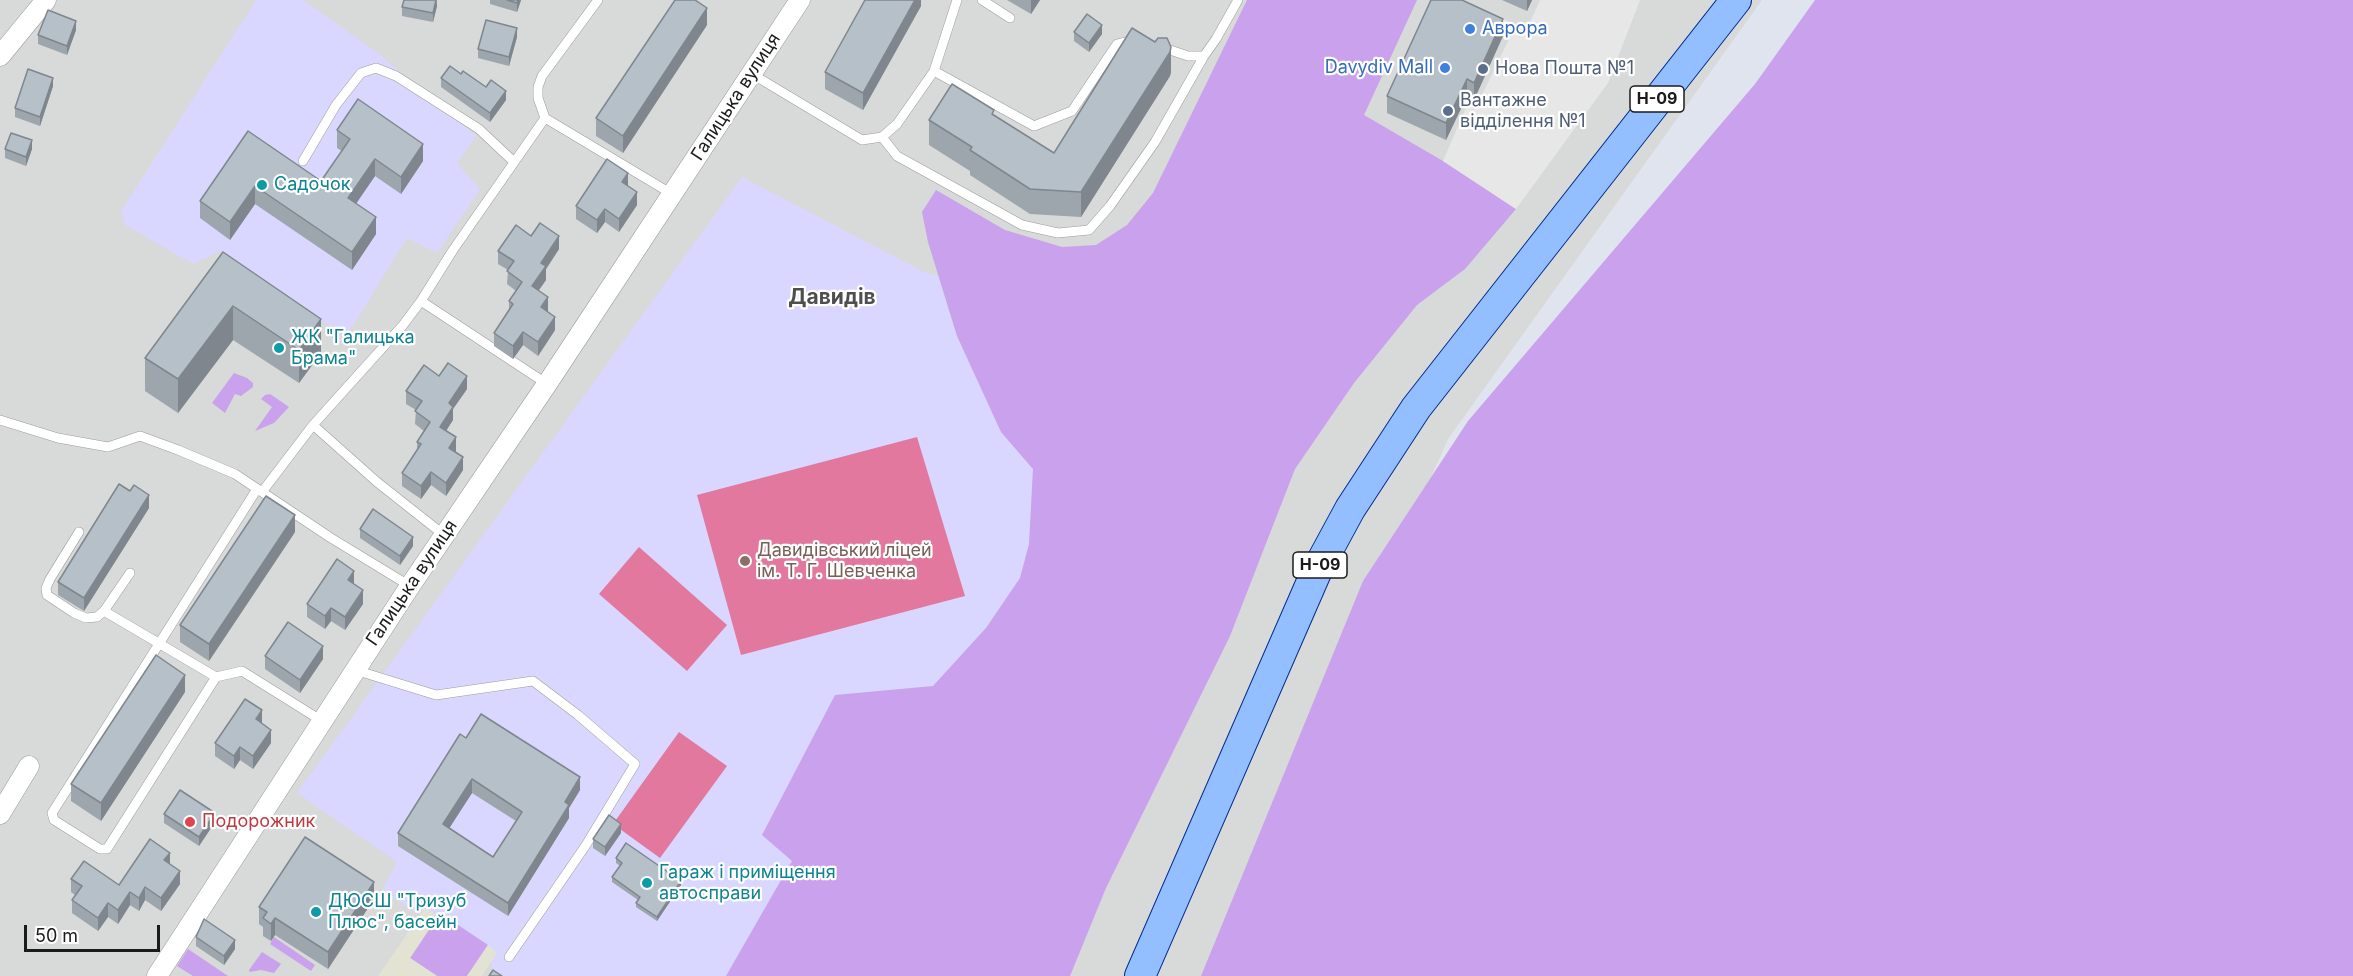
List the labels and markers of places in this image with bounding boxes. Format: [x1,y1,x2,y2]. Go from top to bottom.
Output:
place label: Аврора [1482,18,1548,40]
marker: Аврора [1463,22,1477,36]
place label: Davydiv Mall [1325,57,1433,79]
place label: Нова Пошта №1 [1495,58,1634,80]
marker: Davydiv Mall [1438,61,1452,75]
marker: Нова Пошта №1 [1476,62,1490,76]
place label: Вантажне відділення №1 [1460,90,1586,132]
marker: Вантажне відділення №1 [1441,104,1455,118]
place label: Садочок [274,174,350,196]
marker: Садочок [255,178,269,192]
place label: ЖК "Галицька Брама" [291,327,415,370]
marker: ЖК "Галицька Брама" [272,341,286,355]
place label: Давидівський ліцей ім. Т. Г. Шевченка [757,540,932,582]
marker: Давидівський ліцей ім. Т. Г. Шевченка [738,554,752,568]
place label: Подорожник [202,811,315,833]
marker: Подорожник [183,815,197,829]
place label: Гараж і приміщення автосправи [659,862,836,904]
marker: Гараж і приміщення автосправи [640,876,654,890]
place label: ДЮСШ "Тризуб Плюс", басейн [328,891,467,934]
marker: ДЮСШ "Тризуб Плюс", басейн [309,905,323,919]

